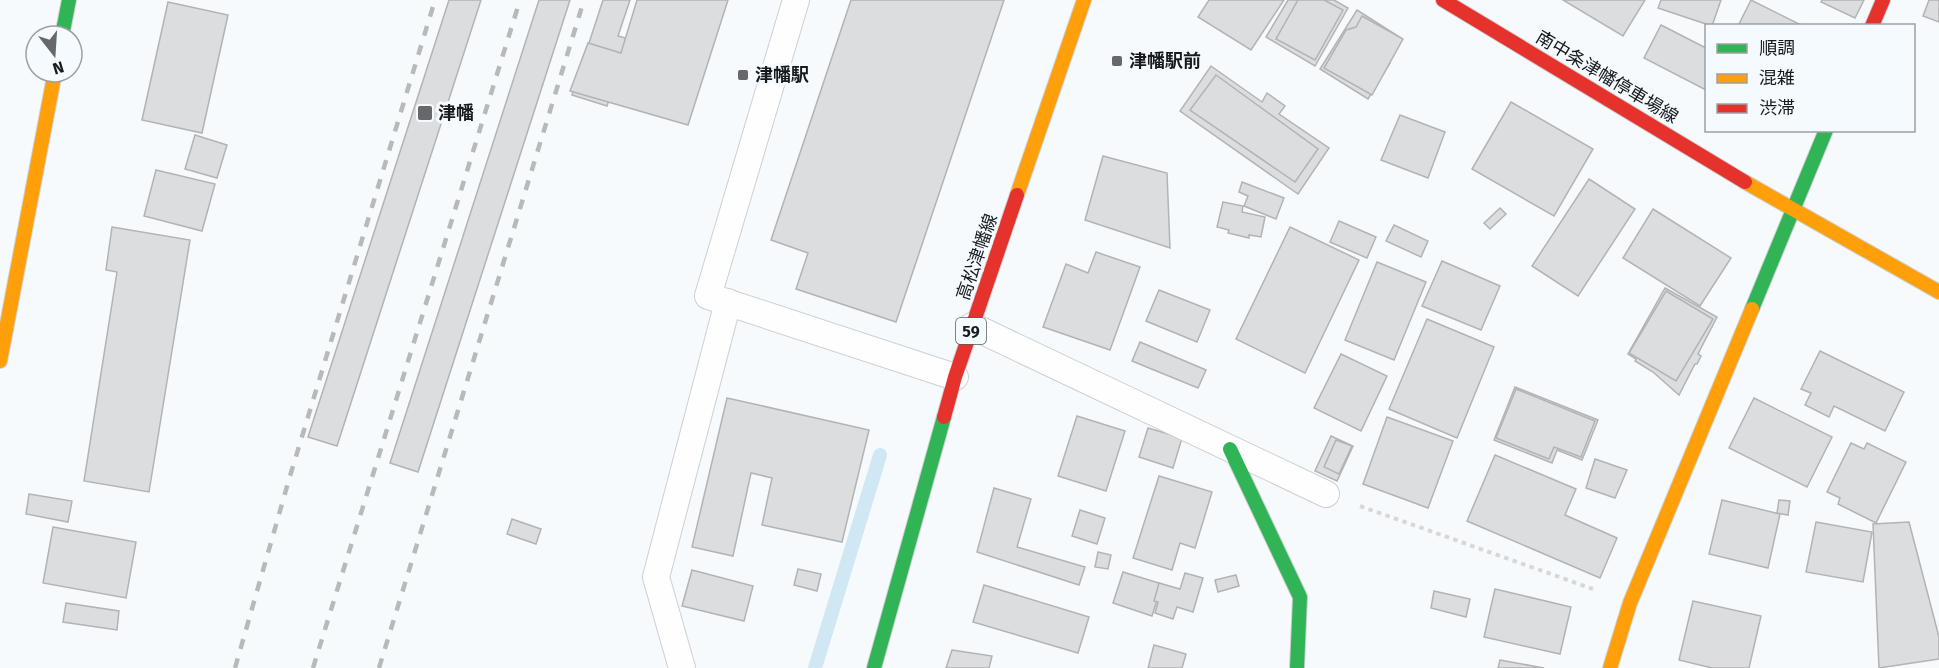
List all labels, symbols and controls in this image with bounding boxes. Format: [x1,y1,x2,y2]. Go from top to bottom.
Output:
north arrow [24,24,84,84]
legend [1705,24,1915,132]
street label: 南中条津幡停車場線 [1532,26,1682,128]
text: 順調 [1759,37,1795,59]
place label: 津幡駅前 [1129,50,1201,72]
marker: 津幡駅前 [1110,54,1124,68]
text: N [50,57,66,79]
place label: 津幡駅 [755,64,809,86]
text: 混雑 [1759,67,1795,89]
marker: 津幡駅 [736,68,750,82]
text: 渋滞 [1759,97,1795,119]
place label: 津幡 [438,102,474,124]
marker: 津幡 [416,104,434,122]
street label: 高松津幡線 [952,211,1002,303]
road number: 59 [956,318,986,344]

